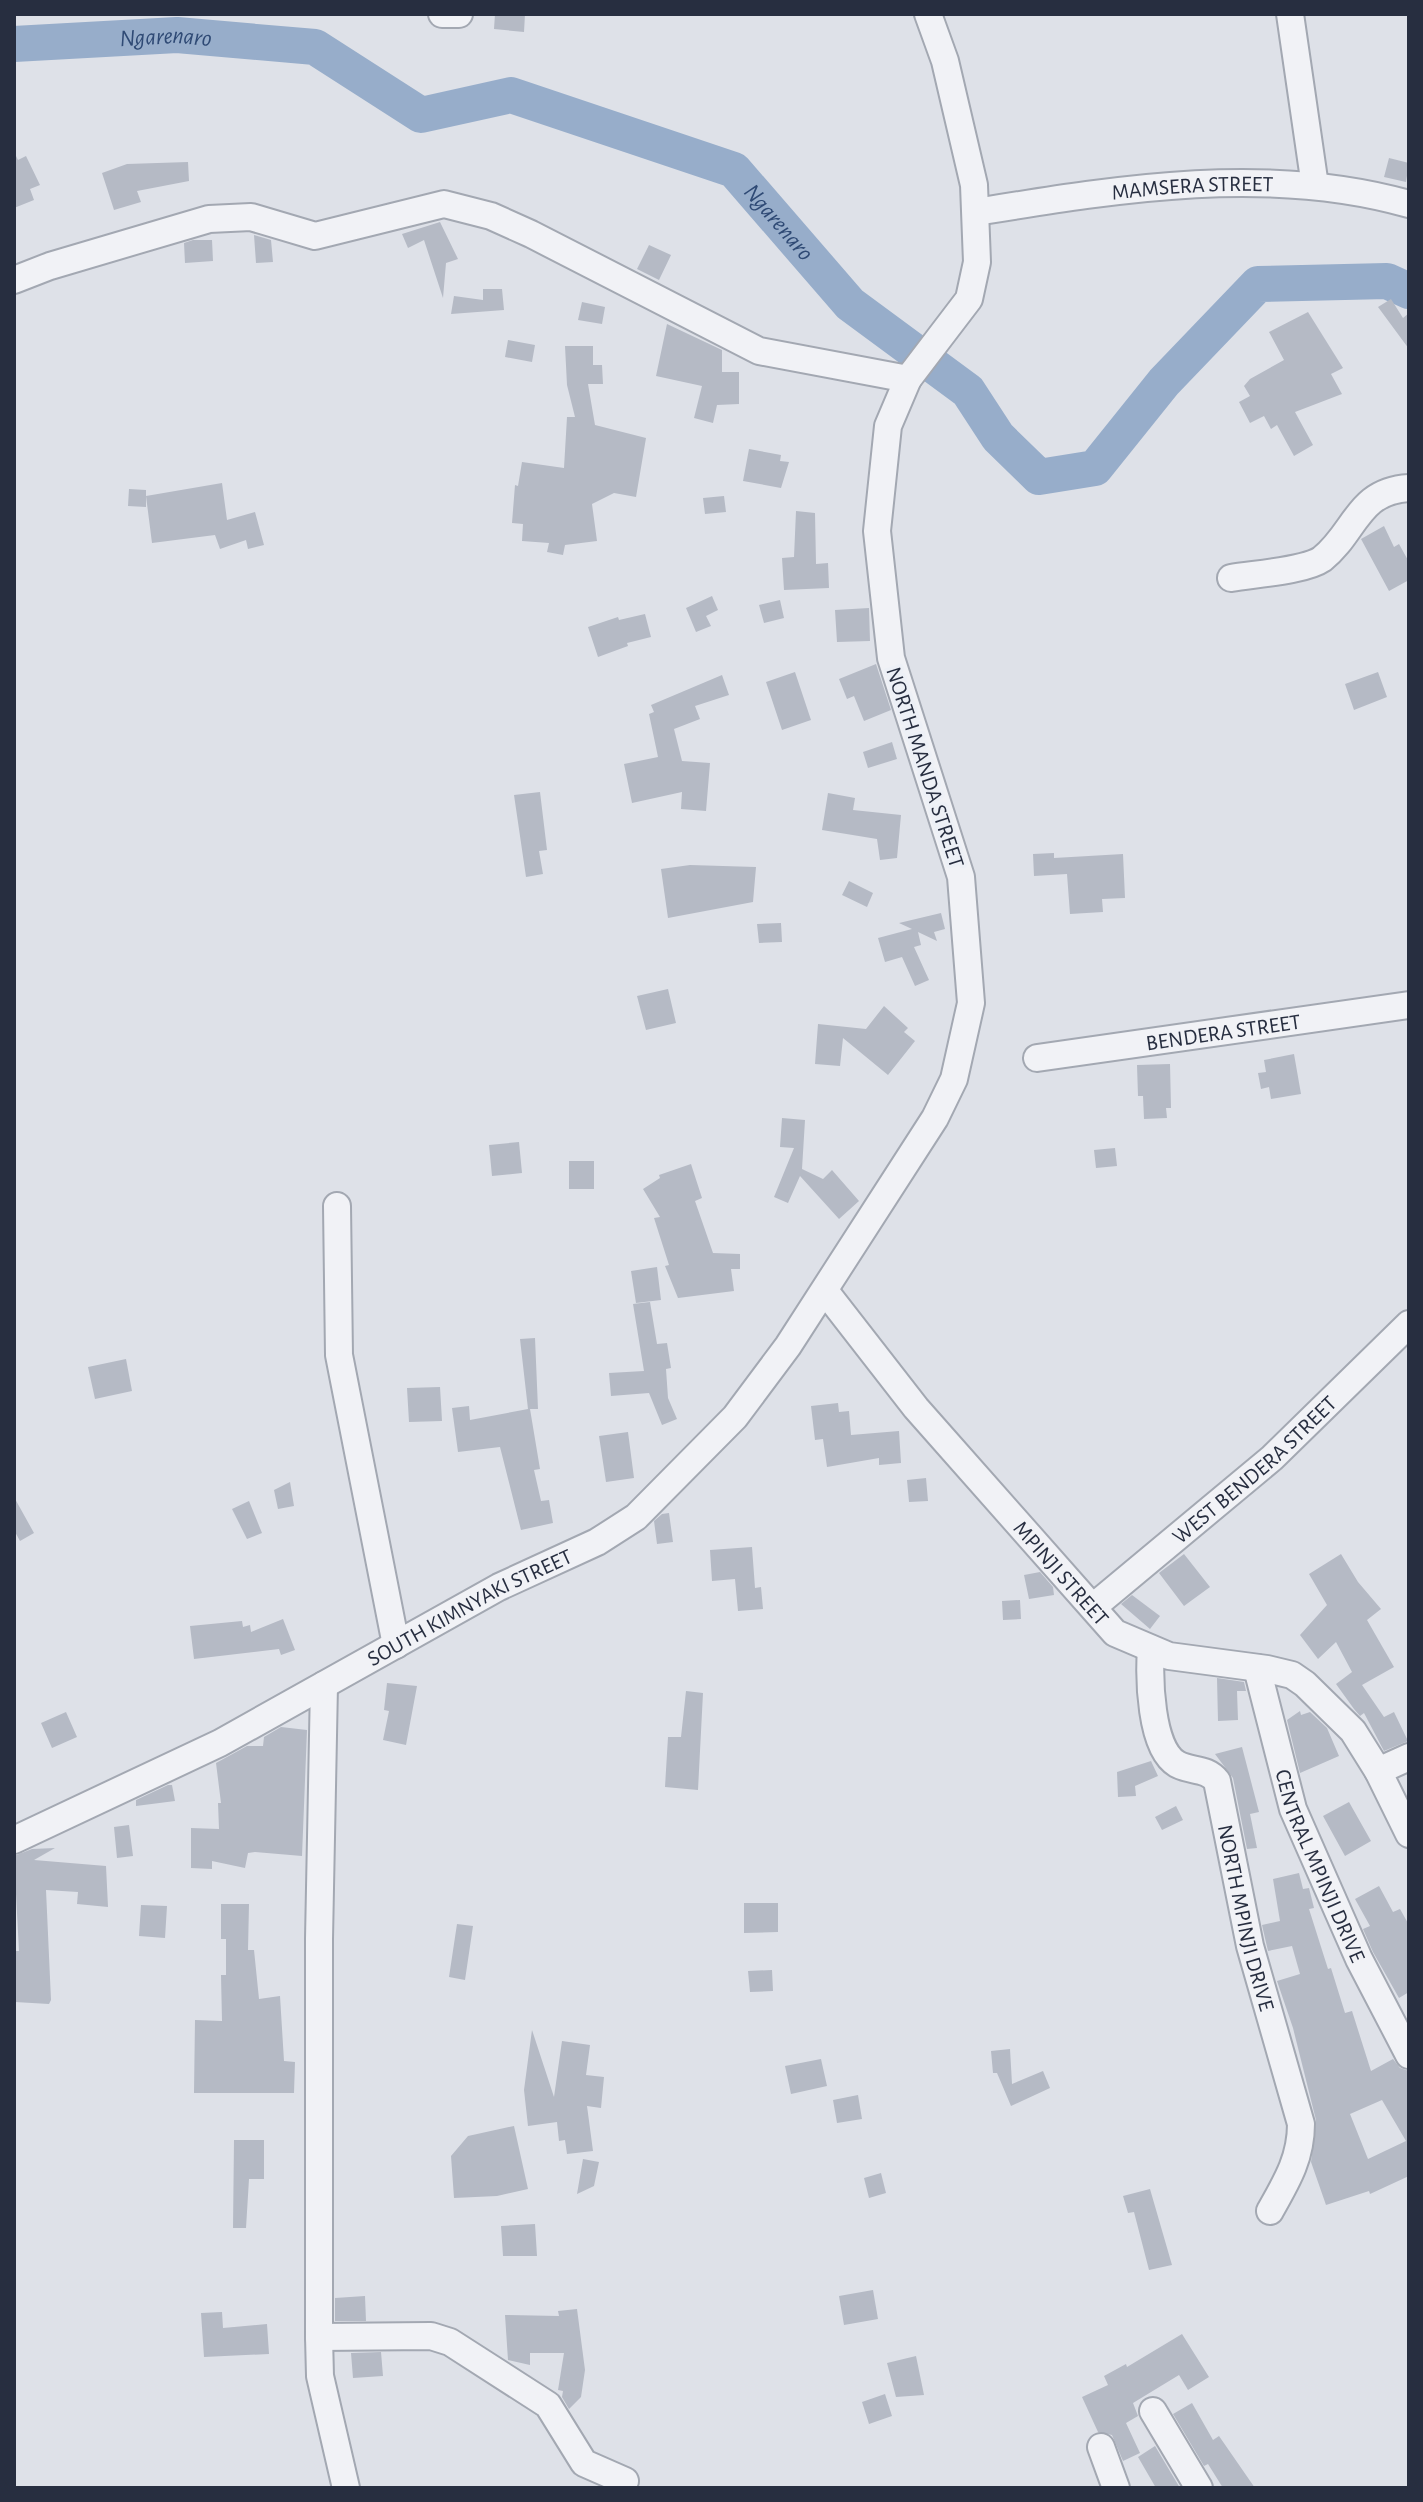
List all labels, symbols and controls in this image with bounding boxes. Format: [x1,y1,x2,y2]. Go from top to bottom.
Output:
water label: Ngarenaro [119,24,213,51]
street label: MAMSERA STREET [1110,173,1274,204]
water label: Ngarenaro [739,180,818,266]
street label: NORTH MANDA STREET [882,664,968,871]
street label: BENDERA STREET [1145,1011,1302,1054]
street label: WEST BENDERA STREET [1169,1392,1341,1548]
street label: MPINJI STREET [1009,1517,1113,1630]
street label: SOUTH KIMNYAKI STREET [364,1545,576,1670]
street label: CENTRAL MPINJI DRIVE [1271,1767,1369,1966]
street label: NORTH MPINJI DRIVE [1214,1823,1278,2014]

